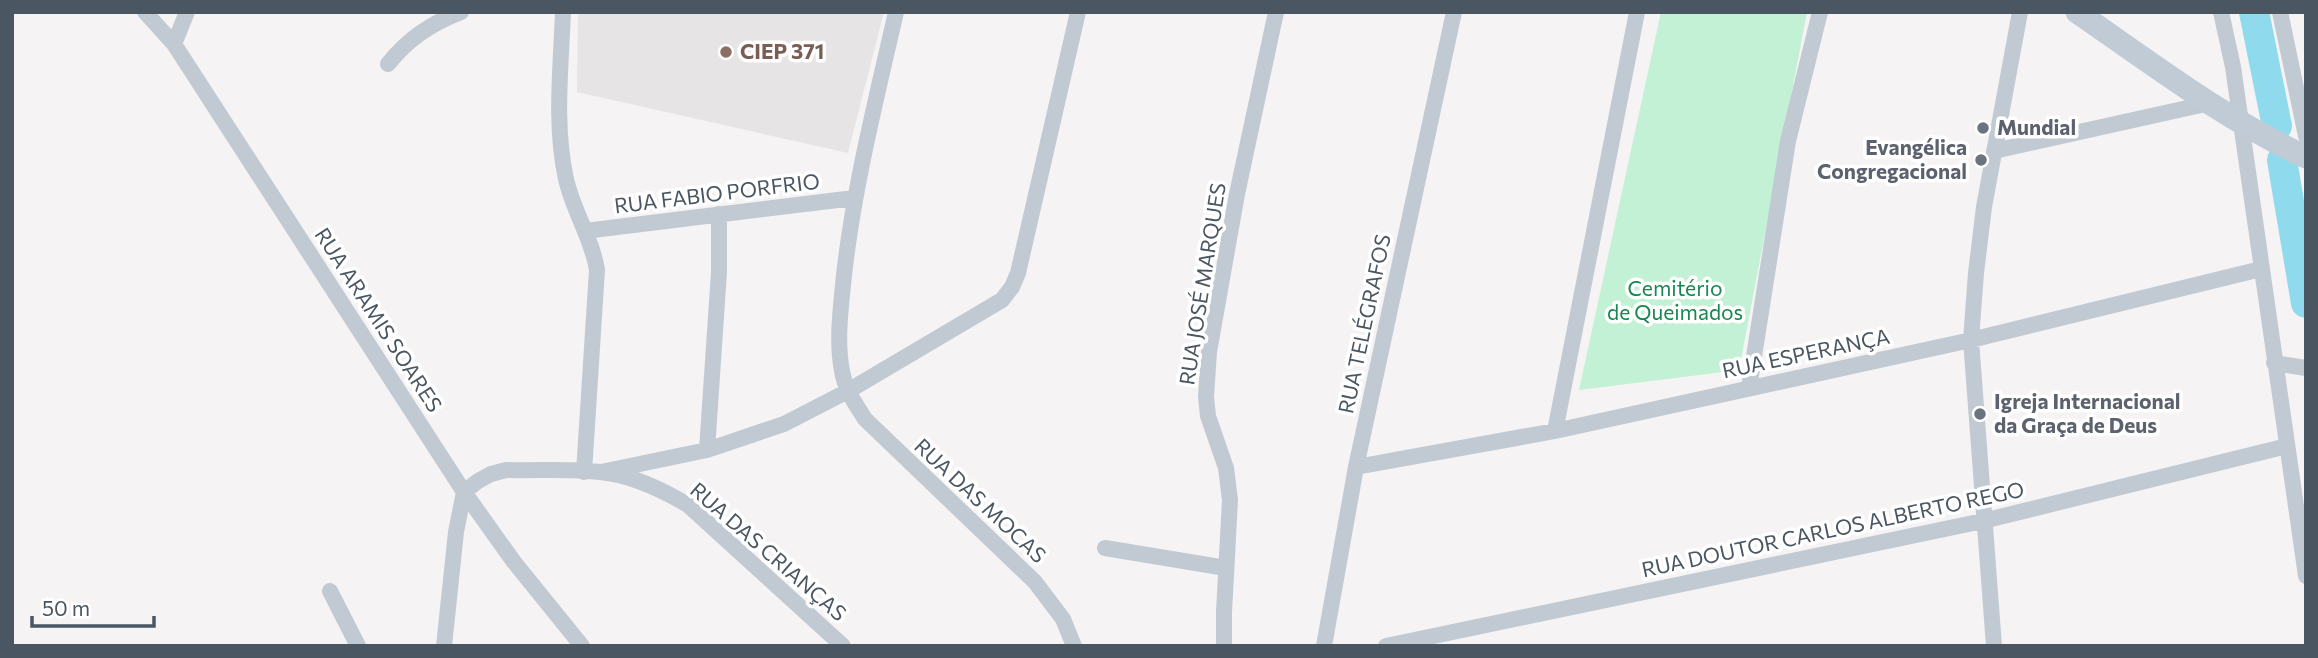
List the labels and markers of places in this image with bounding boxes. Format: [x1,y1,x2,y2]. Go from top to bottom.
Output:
place label: CIEP 371 [740,38,824,63]
marker: CIEP 371 [718,44,734,60]
place label: Mundial [1997,114,2076,139]
marker: Mundial [1975,120,1991,136]
place label: Evangélica Congregacional [1817,134,1967,183]
marker: Evangélica Congregacional [1973,152,1989,168]
place label: Igreja Internacional da Graça de Deus [1994,388,2180,437]
marker: Igreja Internacional da Graça de Deus [1972,406,1988,422]

